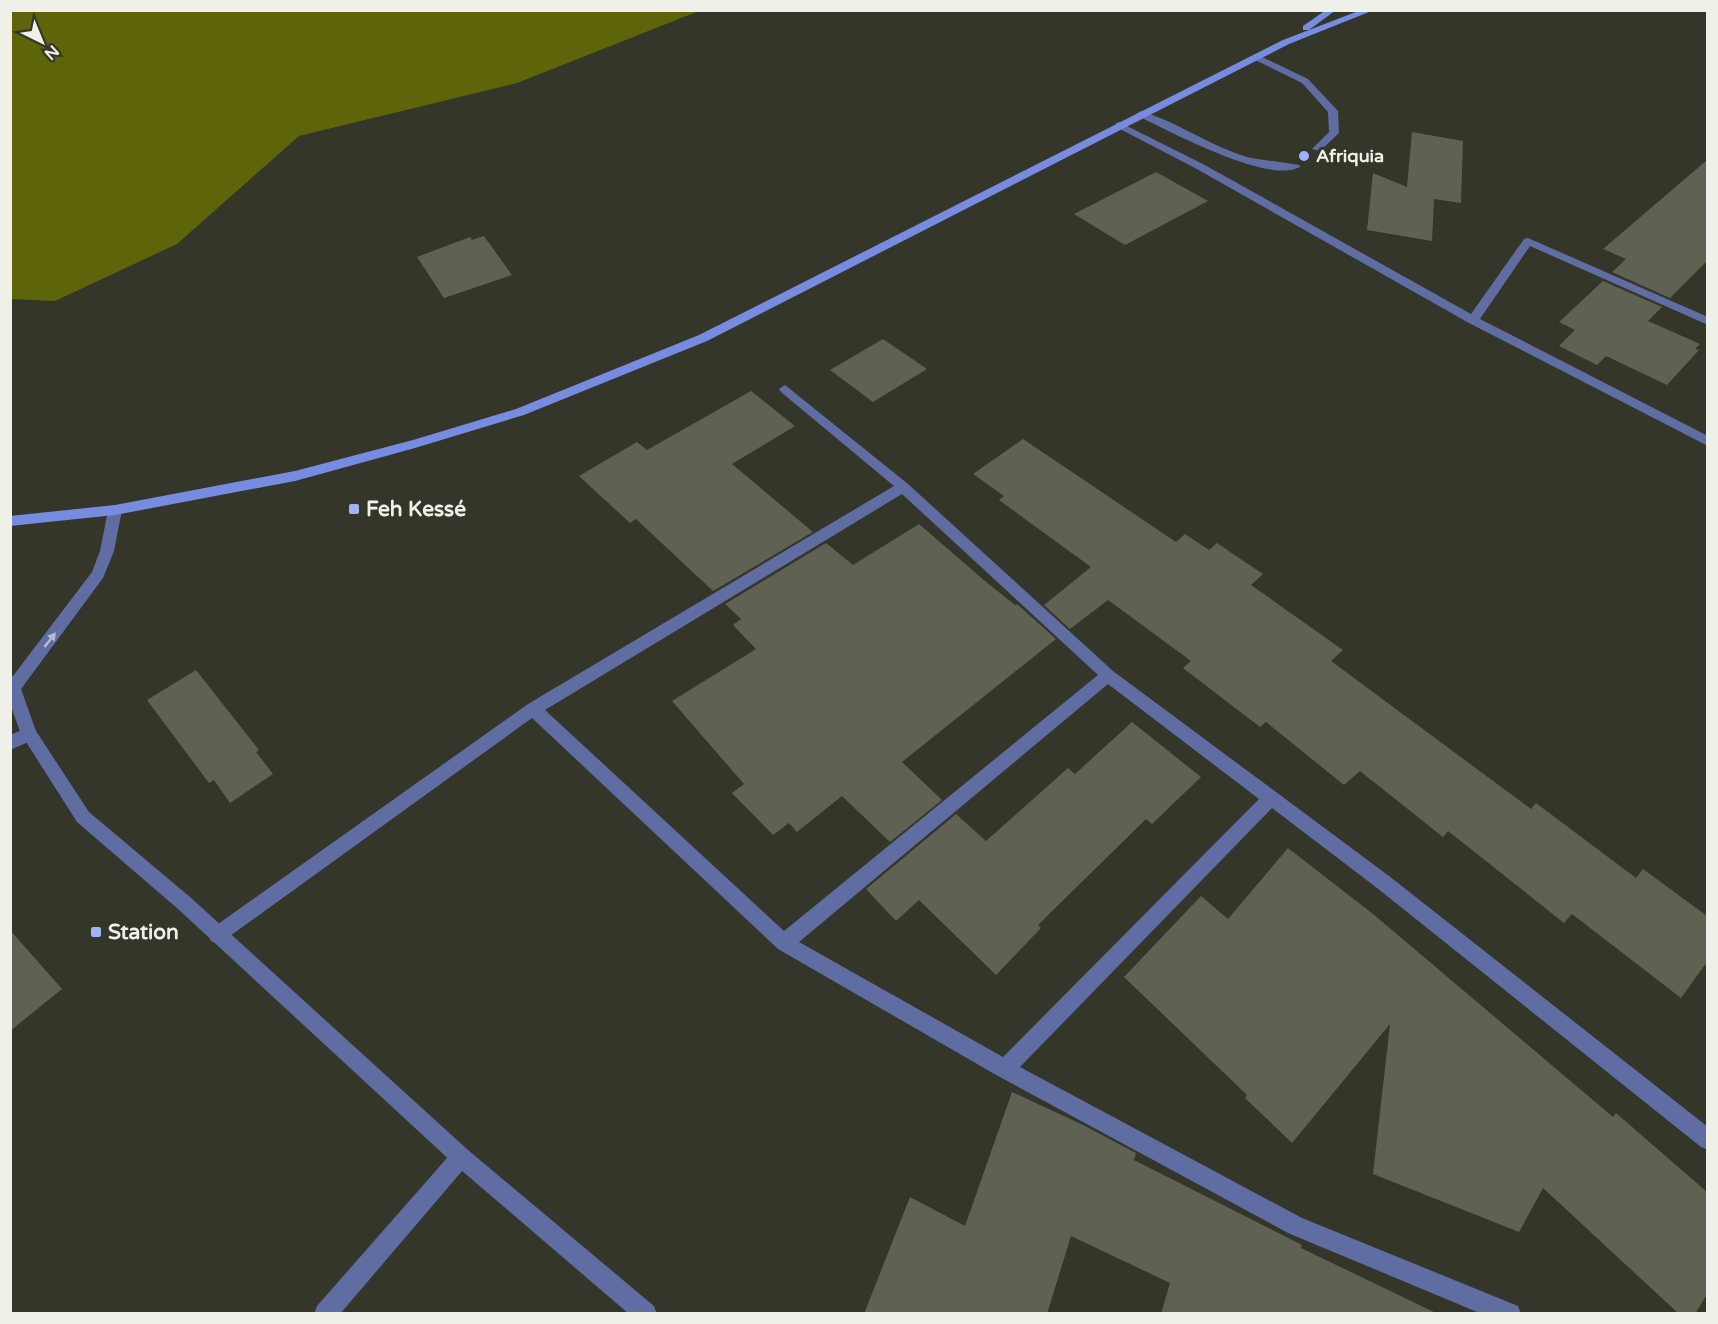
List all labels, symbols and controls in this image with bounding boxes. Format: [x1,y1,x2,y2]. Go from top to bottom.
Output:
north arrow [12,12,72,72]
text: N [40,41,63,64]
place label: Afriquia [1316,145,1384,167]
marker: Afriquia [1297,149,1311,163]
place label: Feh Kessé [366,497,466,522]
marker: Feh Kessé [347,502,361,516]
one-way arrow [43,632,55,647]
place label: Station [108,920,179,945]
marker: Station [89,925,103,939]

